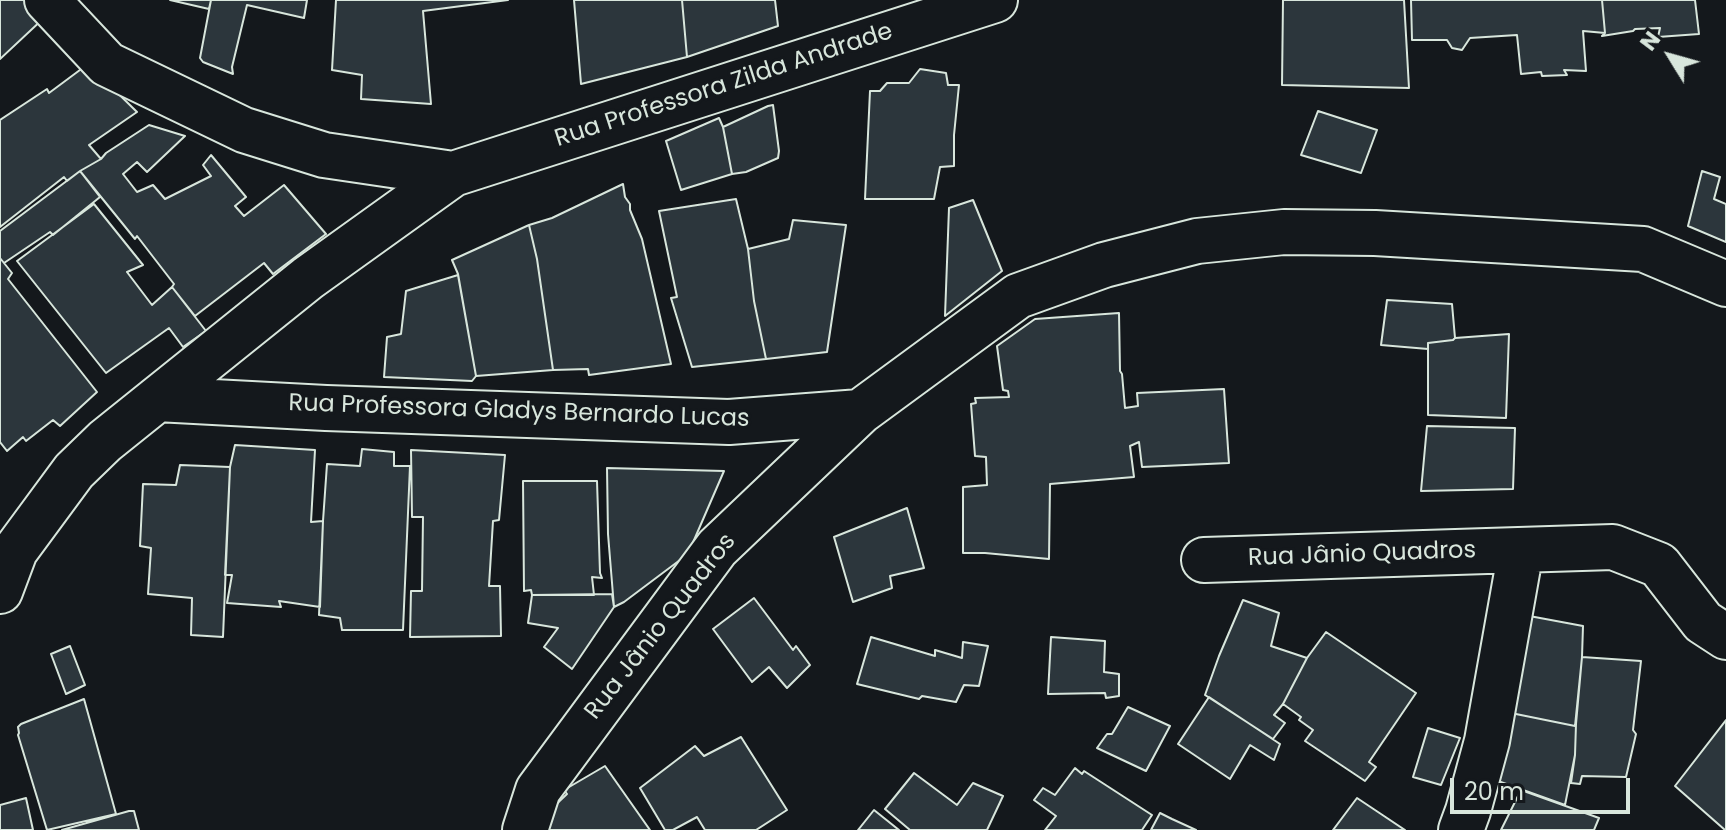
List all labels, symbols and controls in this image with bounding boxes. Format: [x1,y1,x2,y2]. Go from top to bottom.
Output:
north arrow [1630,16,1710,96]
street label: Rua Professora Zilda Andrade [552,18,896,154]
text: N [1633,25,1668,57]
street label: Rua Professora Gladys Bernardo Lucas [288,390,750,434]
street label: Rua Jânio Quadros [579,528,743,726]
street label: Rua Jânio Quadros [1248,537,1476,573]
scale bar [1454,762,1634,812]
text: 20 m [1464,775,1524,808]

